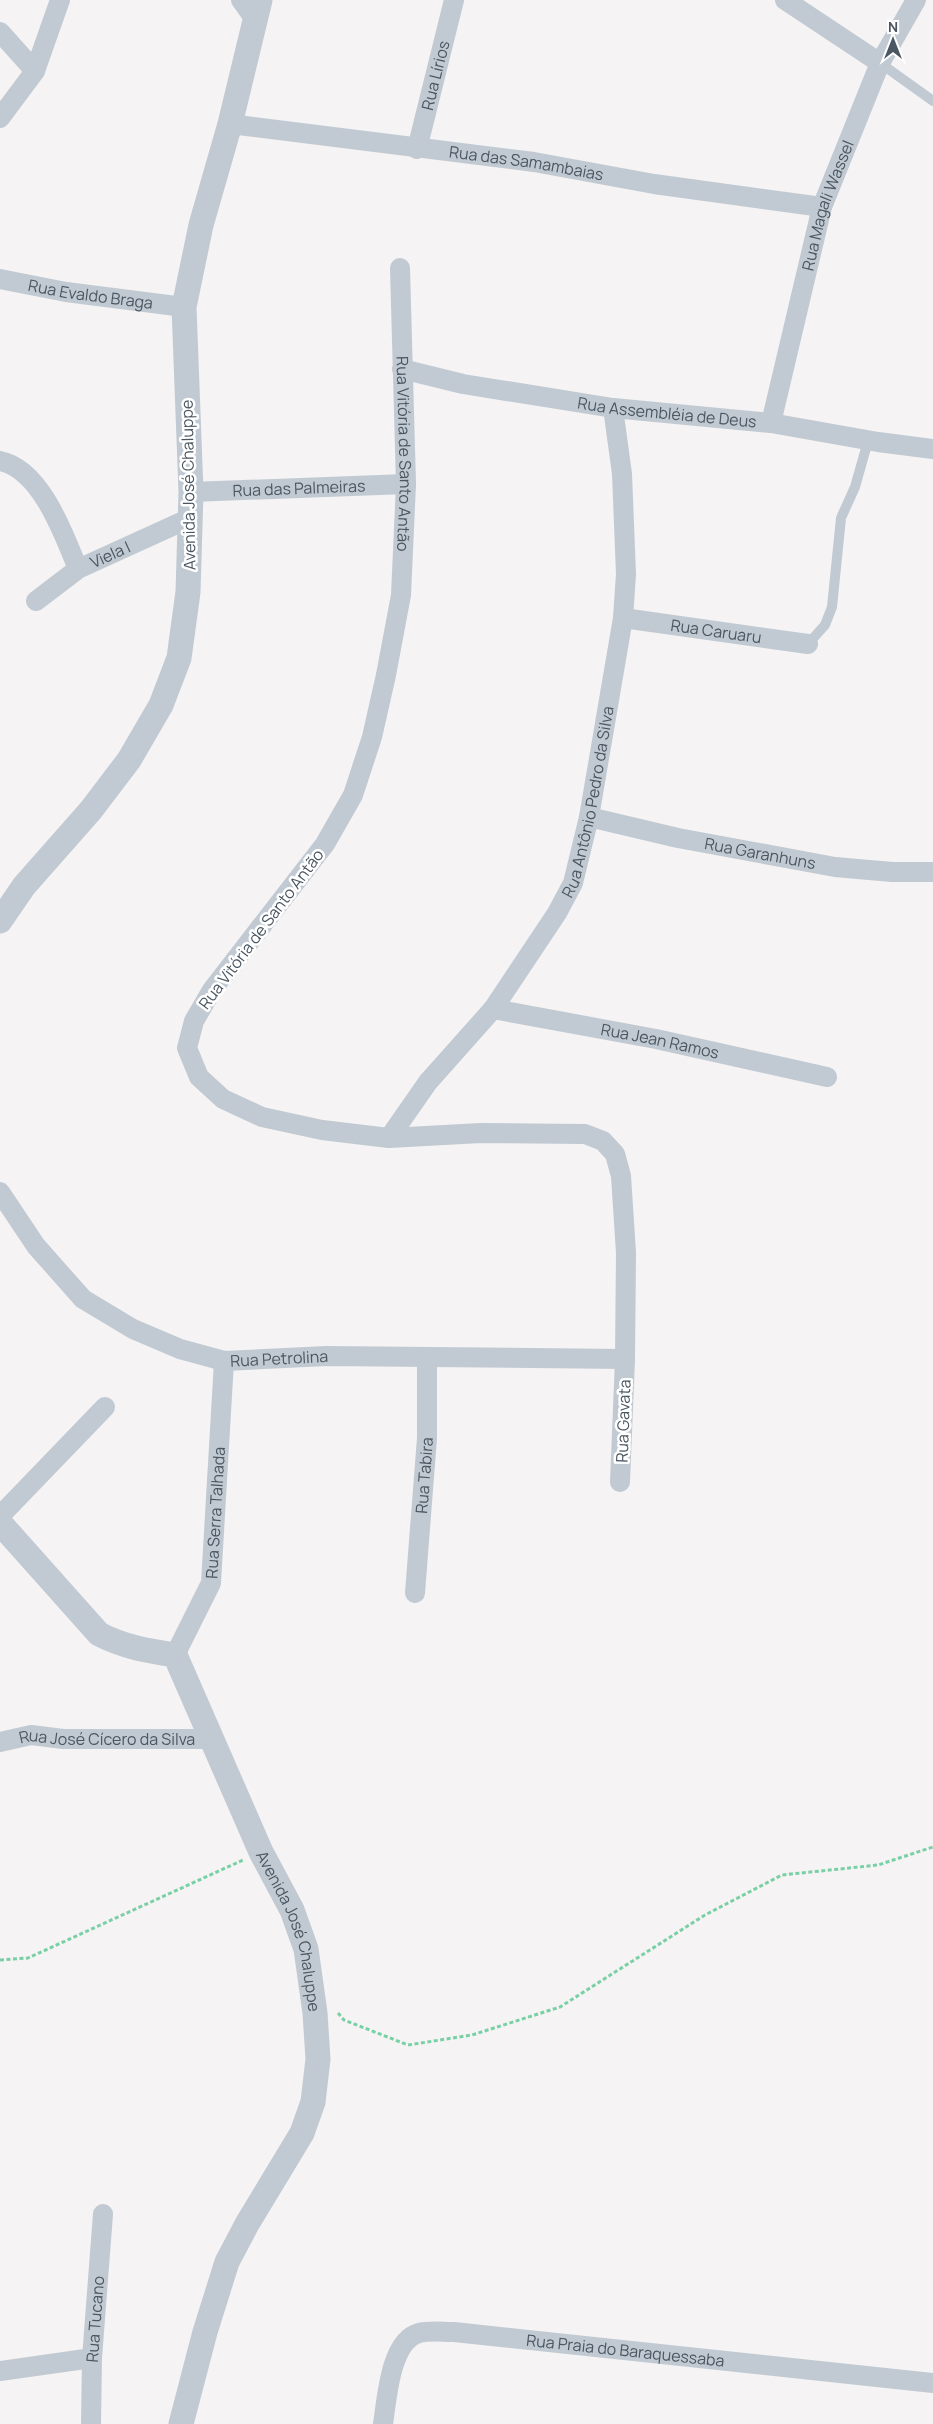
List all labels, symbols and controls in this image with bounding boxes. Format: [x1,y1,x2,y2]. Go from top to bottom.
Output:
north arrow [868,15,918,65]
text: N [888,17,898,36]
street label: Rua Lírios [416,38,455,112]
street label: Rua Magali Wassel [796,137,859,273]
street label: Rua das Samambaias [448,141,605,186]
street label: Rua Evaldo Braga [26,274,154,314]
street label: Rua Vitória de Santo Antão [391,356,417,552]
street label: Rua Assembléia de Deus [576,392,758,433]
street label: Avenida José Chaluppe [176,400,200,570]
street label: Rua das Palmeiras [232,475,366,501]
street label: Viela I [86,536,134,573]
street label: Rua Caruaru [669,614,763,648]
street label: Rua Antônio Pedro da Silva [556,704,619,901]
street label: Rua Garanhuns [703,832,818,874]
street label: Rua Vitória de Santo Antão [193,844,329,1014]
street label: Rua Jean Ramos [599,1018,721,1064]
street label: Rua Petrolina [230,1345,329,1372]
street label: Rua Gavata [611,1379,635,1463]
street label: Rua Tabira [410,1436,438,1514]
street label: Rua Serra Talhada [200,1446,230,1579]
street label: Rua José Cícero da Silva [17,1724,195,1750]
street label: Avenida José Chaluppe [251,1847,326,2013]
street label: Rua Tucano [81,2275,109,2363]
street label: Rua Praia do Baraquessaba [525,2329,726,2372]

